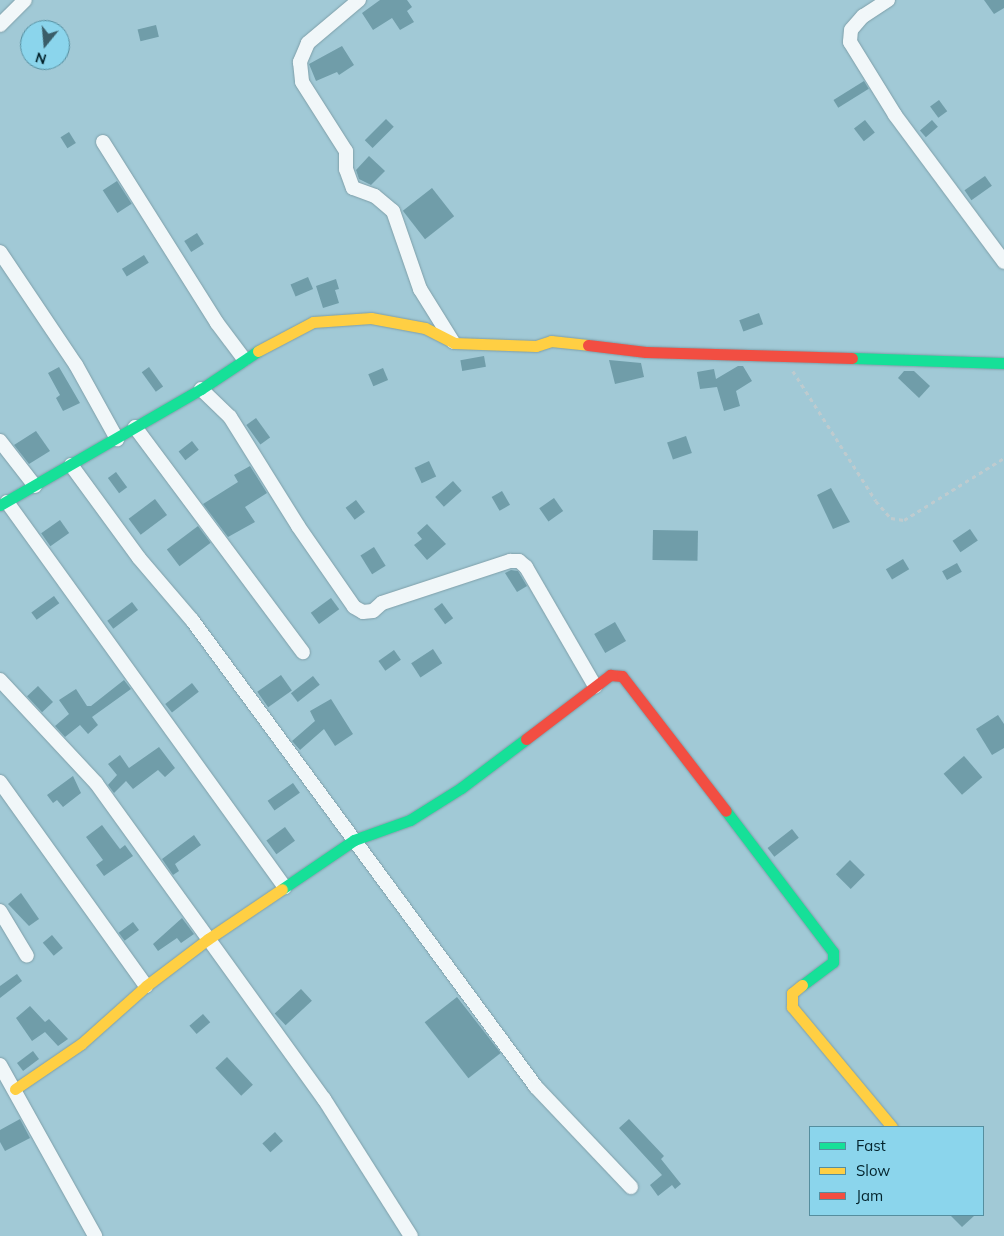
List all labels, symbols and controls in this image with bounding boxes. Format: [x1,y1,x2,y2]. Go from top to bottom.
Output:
north arrow [20,20,70,70]
text: N [33,48,49,69]
legend [809,1126,984,1216]
text: Fast [856,1136,886,1155]
text: Slow [856,1161,890,1180]
text: Jam [856,1186,883,1205]

